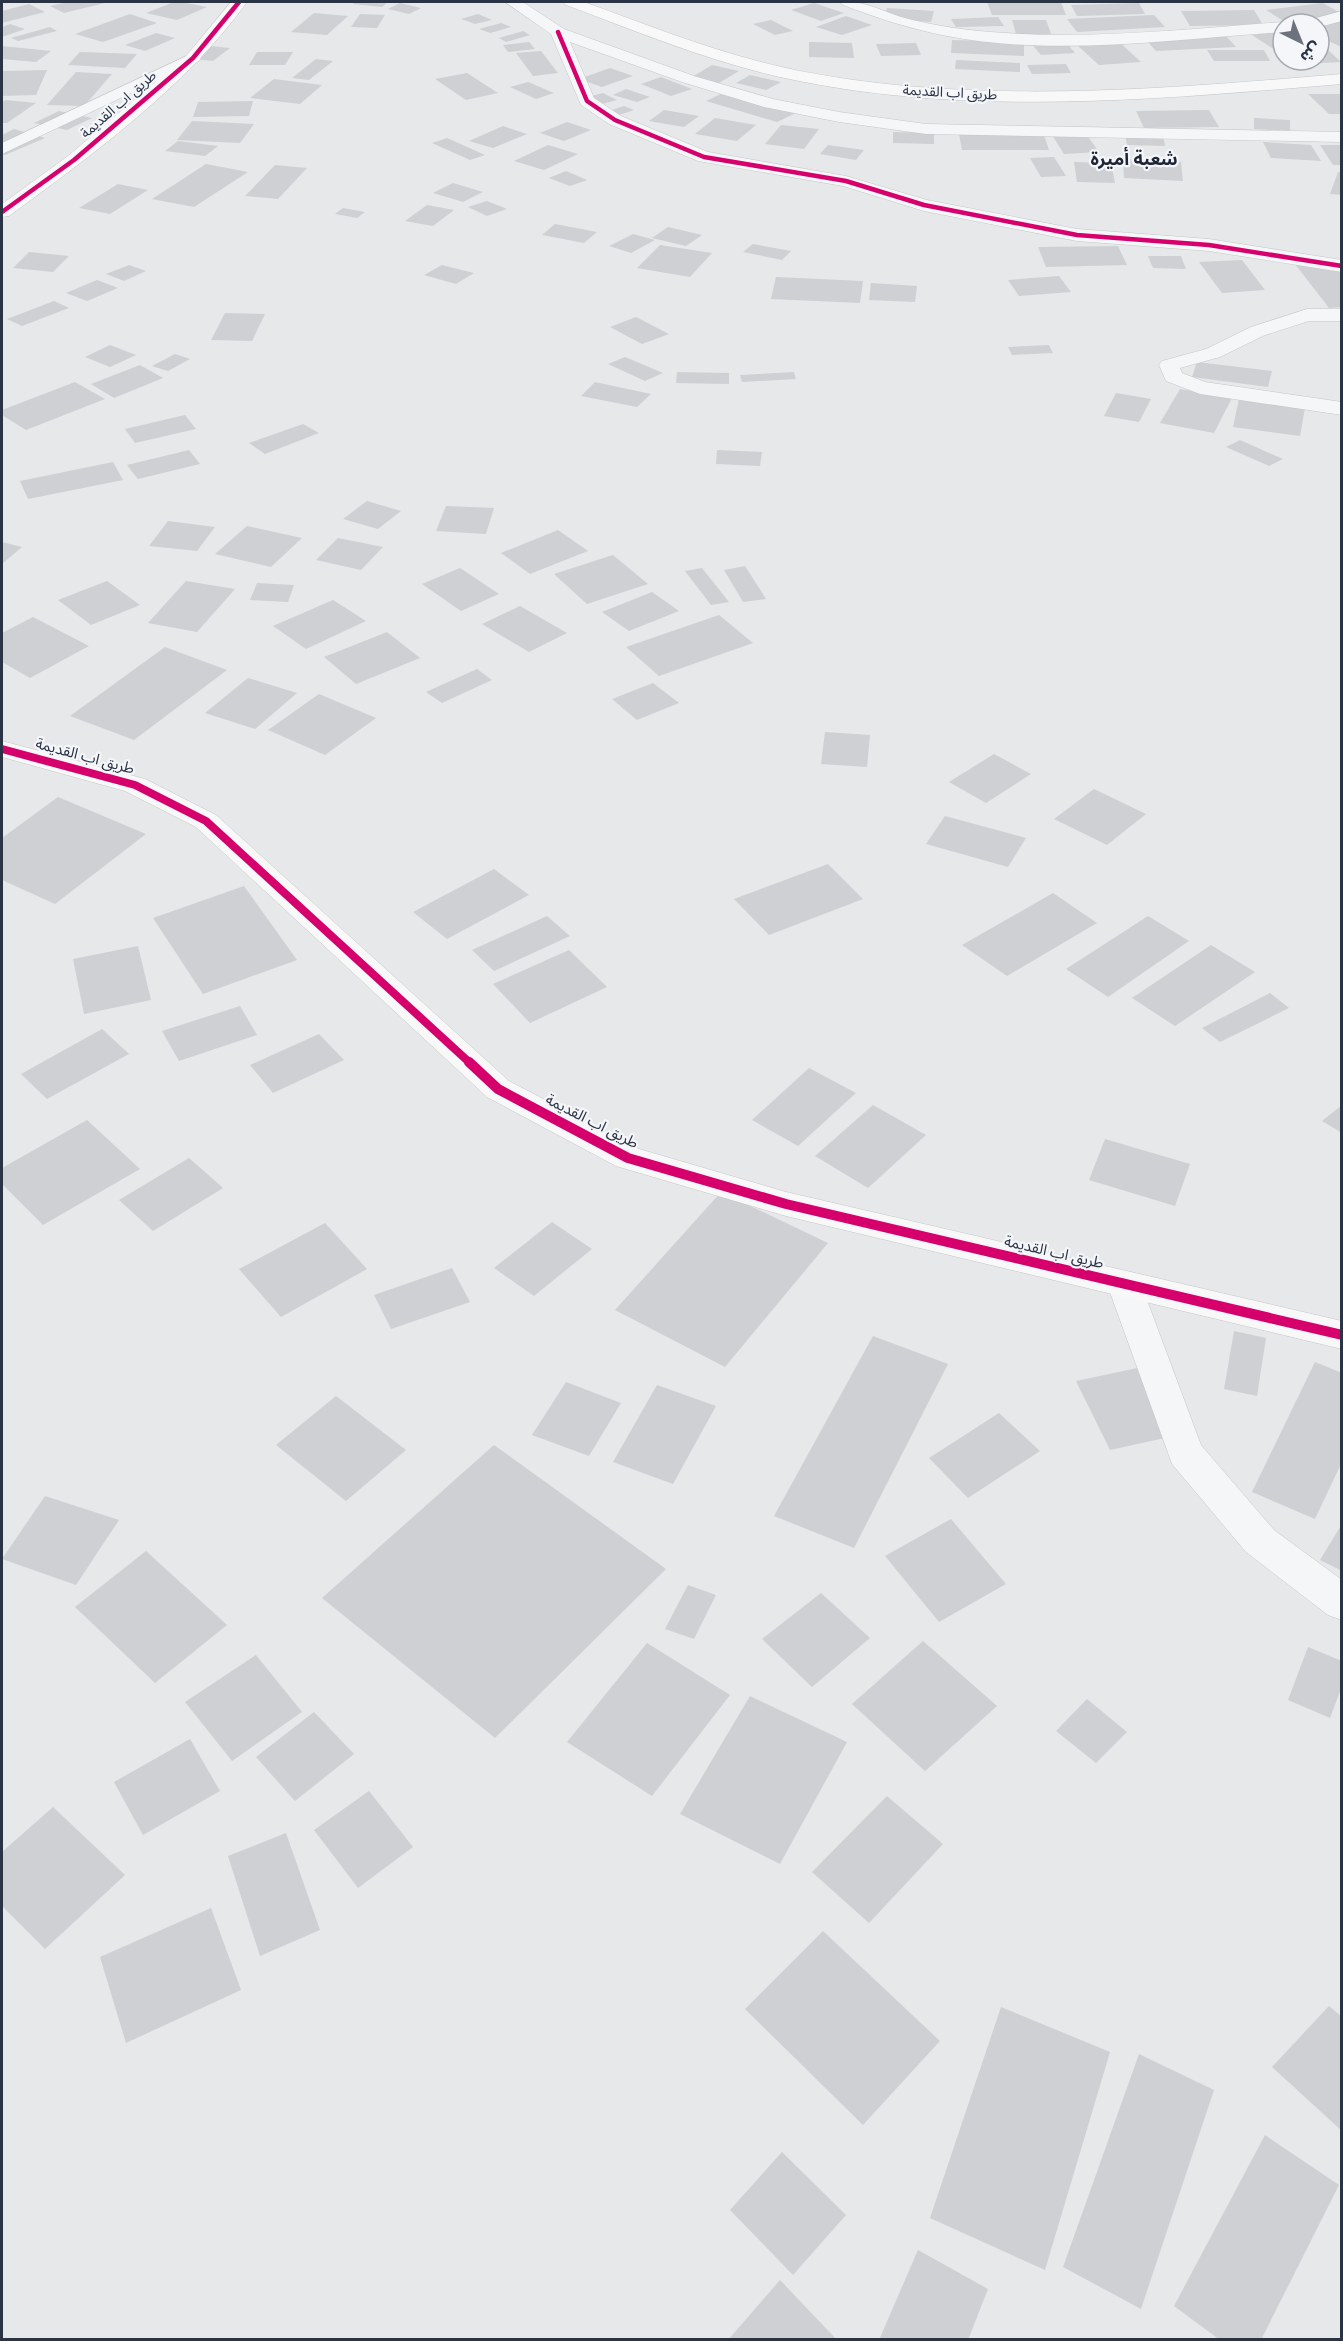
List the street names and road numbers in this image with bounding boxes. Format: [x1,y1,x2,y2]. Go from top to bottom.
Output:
street label: طريق اب القديمة [76,66,160,143]
street label: طريق اب القديمة [902,81,998,104]
street label: طريق اب القديمة [33,733,137,779]
street label: طريق اب القديمة [542,1089,642,1153]
street label: طريق اب القديمة [1002,1231,1106,1273]

